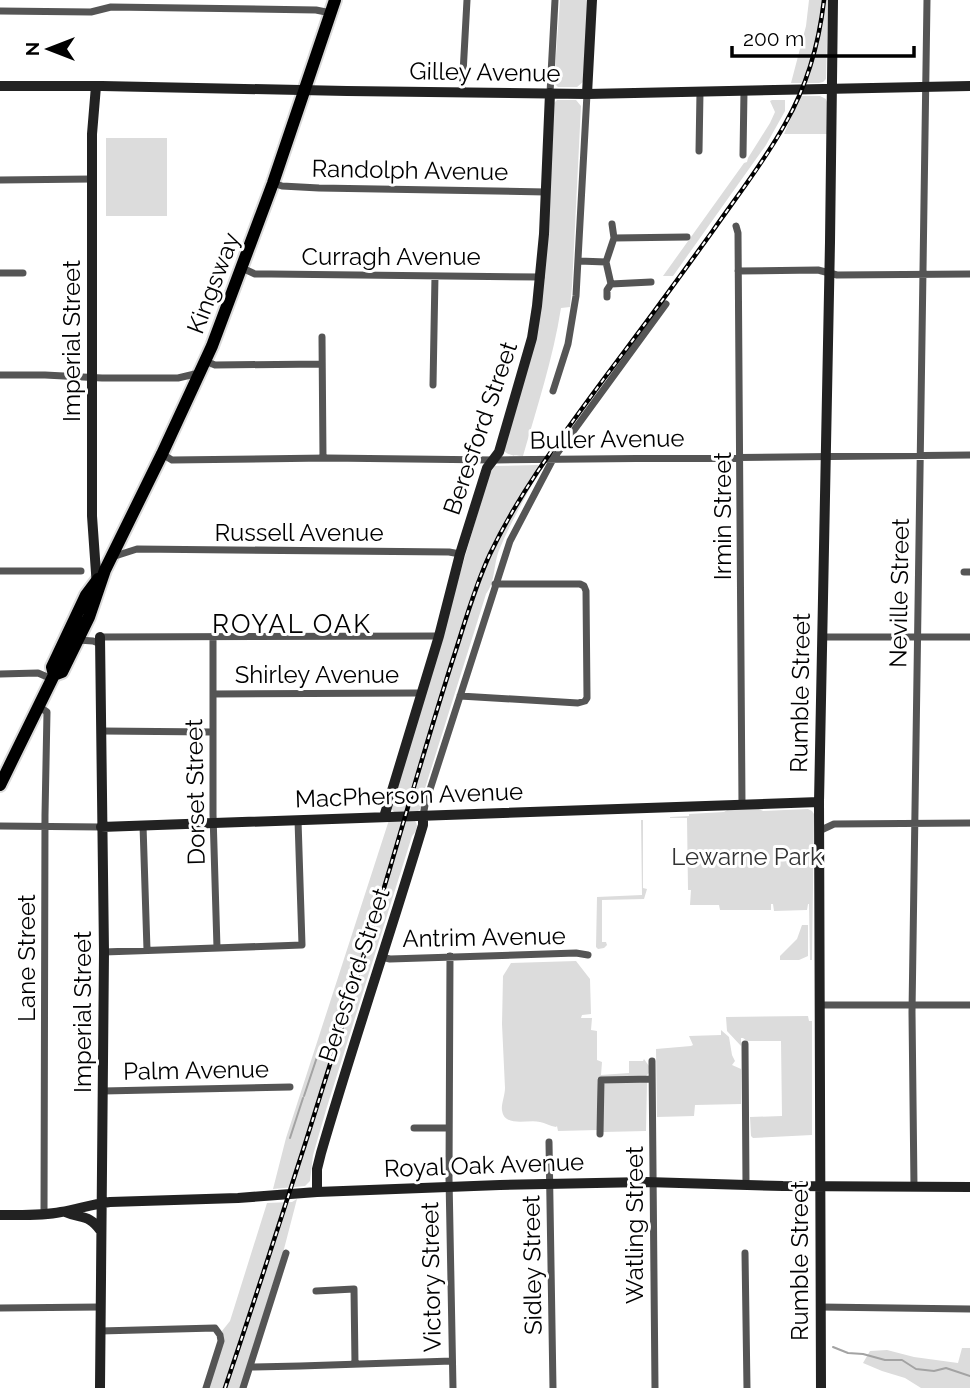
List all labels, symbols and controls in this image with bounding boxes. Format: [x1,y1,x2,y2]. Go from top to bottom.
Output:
north arrow [14,14,84,84]
scale bar [732,14,914,58]
text: 200 m [743,26,804,51]
text: N [21,42,43,56]
street label: Gilley Avenue [409,56,561,88]
street label: Randolph Avenue [311,154,509,186]
street label: Kingsway [181,228,245,338]
street label: Curragh Avenue [301,242,481,271]
street label: Imperial Street [57,260,86,422]
street label: Beresford Street [437,338,523,518]
street label: Buller Avenue [529,423,685,455]
street label: Irmin Street [708,452,737,580]
street label: Russell Avenue [215,518,383,547]
street label: Neville Street [883,518,915,668]
district label: ROYAL OAK [212,609,372,639]
street label: Rumble Street [784,613,816,773]
street label: Shirley Avenue [235,660,399,689]
street label: Dorset Street [179,719,211,865]
street label: MacPherson Avenue [295,777,523,813]
park label: Lewarne Park [671,842,823,871]
street label: Beresford Street [312,884,396,1066]
street label: Lane Street [12,894,41,1022]
street label: Antrim Avenue [402,921,566,953]
street label: Imperial Street [68,931,97,1093]
street label: Palm Avenue [123,1054,269,1086]
street label: Watling Street [620,1146,649,1304]
street label: Royal Oak Avenue [383,1147,585,1183]
street label: Rumble Street [785,1181,814,1341]
street label: Sidley Street [516,1195,548,1335]
street label: Victory Street [415,1202,447,1352]

